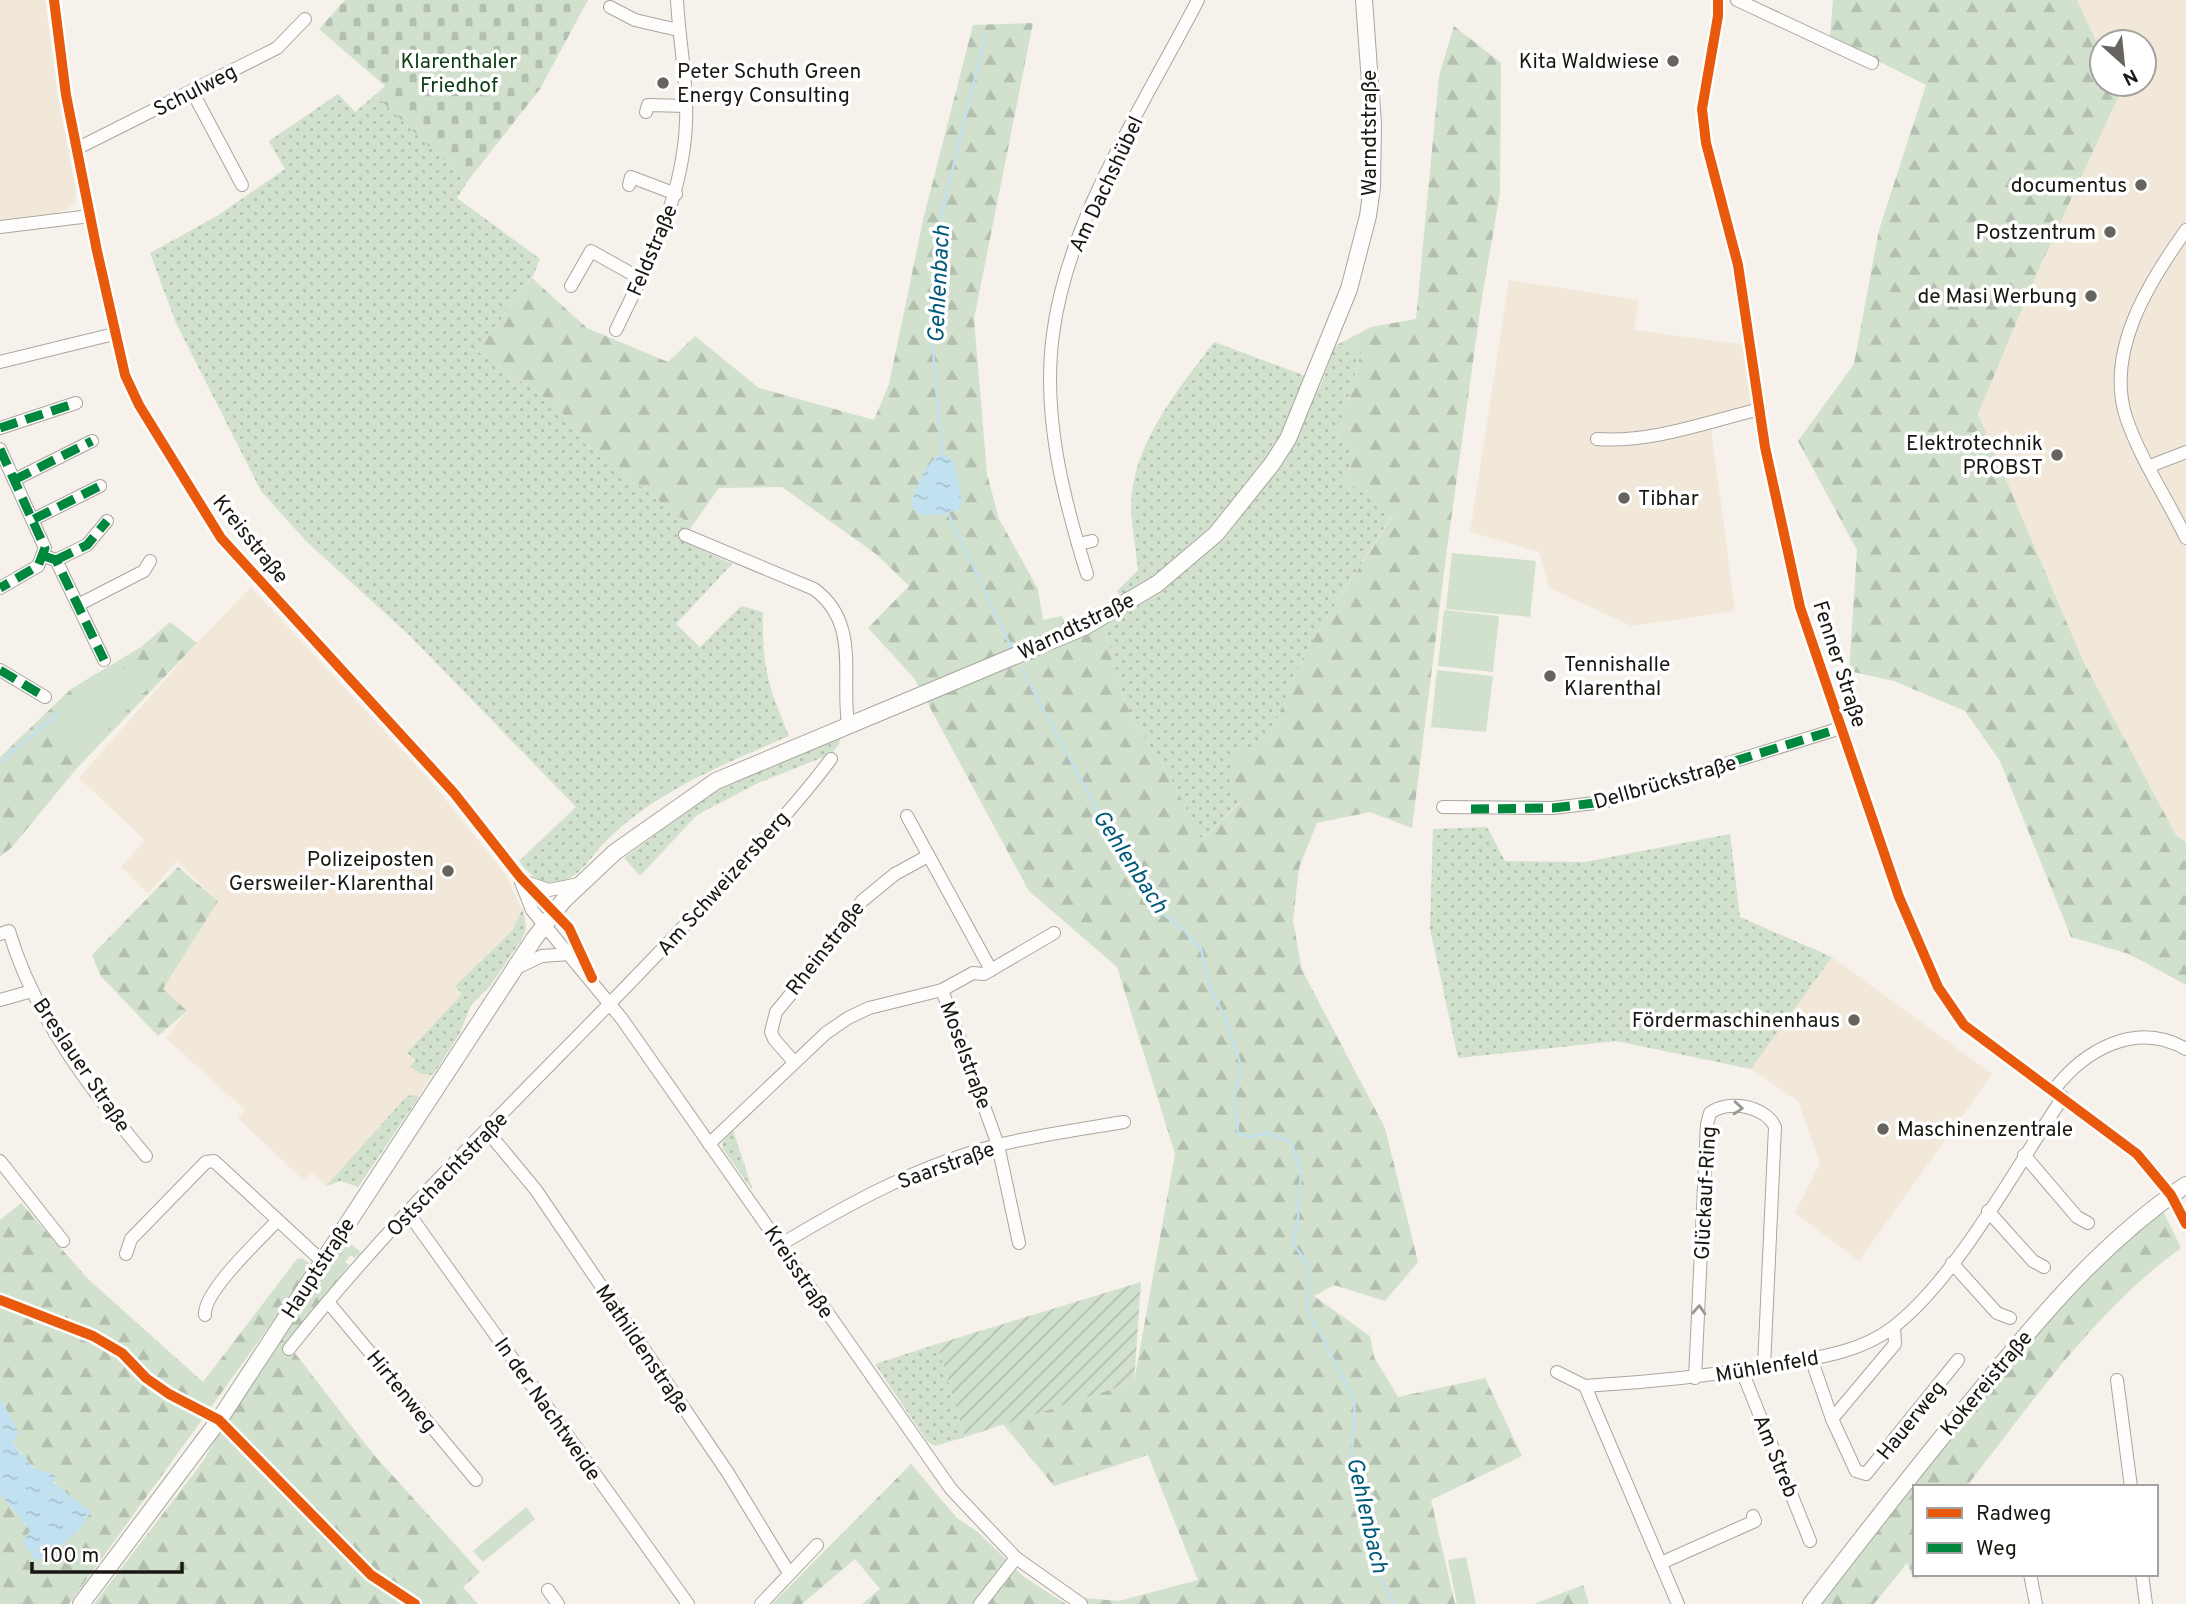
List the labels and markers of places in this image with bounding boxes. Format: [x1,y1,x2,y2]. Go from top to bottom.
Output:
place label: Kita Waldwiese [1519,49,1659,76]
marker: Kita Waldwiese [1665,53,1681,69]
place label: Peter Schuth Green Energy Consulting [677,59,861,110]
marker: Peter Schuth Green Energy Consulting [655,75,671,91]
place label: documentus [2011,173,2127,200]
marker: documentus [2133,177,2149,193]
place label: Postzentrum [1976,220,2096,247]
marker: Postzentrum [2102,224,2118,240]
place label: de Masi Werbung [1917,284,2077,311]
marker: de Masi Werbung [2083,288,2099,304]
place label: Elektrotechnik PROBST [1906,431,2043,482]
marker: Elektrotechnik PROBST [2049,447,2065,463]
place label: Tibhar [1638,486,1699,513]
marker: Tibhar [1616,490,1632,506]
place label: Tennishalle Klarenthal [1564,652,1670,703]
marker: Tennishalle Klarenthal [1542,668,1558,684]
place label: Polizeiposten Gersweiler-Klarenthal [229,847,434,898]
marker: Polizeiposten Gersweiler-Klarenthal [440,863,456,879]
place label: Fördermaschinenhaus [1632,1008,1840,1035]
marker: Fördermaschinenhaus [1846,1012,1862,1028]
place label: Maschinenzentrale [1897,1117,2073,1144]
marker: Maschinenzentrale [1875,1121,1891,1137]

